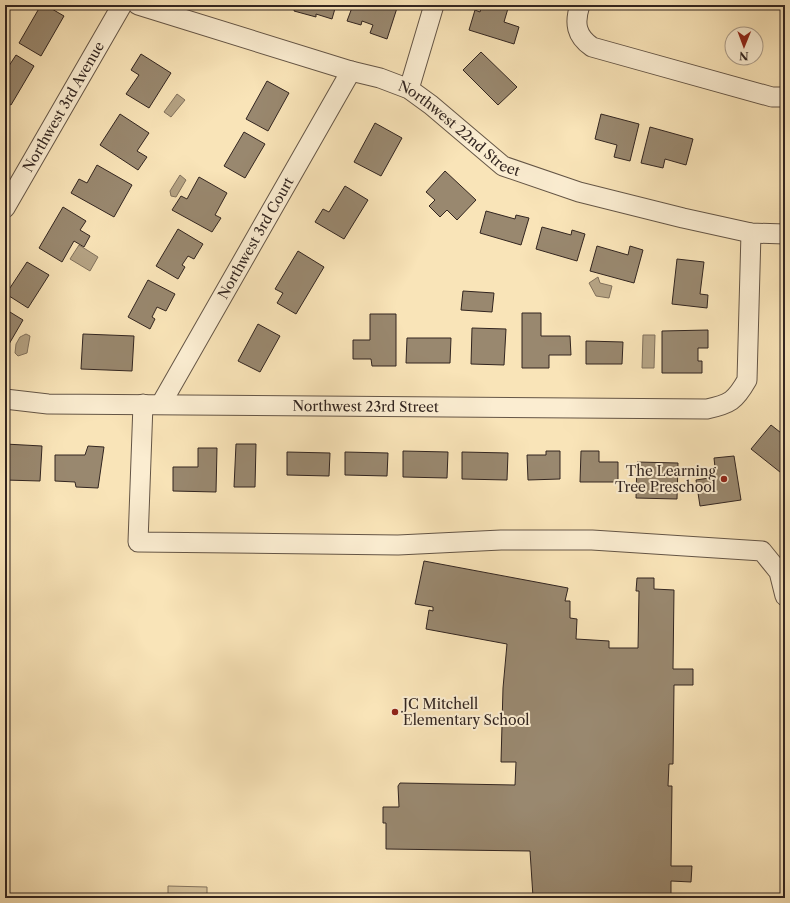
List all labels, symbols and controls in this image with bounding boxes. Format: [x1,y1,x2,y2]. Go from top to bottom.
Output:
north arrow [724,26,764,66]
street label: Northwest 3rd Avenue [19,38,108,175]
text: N [738,49,749,63]
street label: Northwest 22nd Street [396,77,522,180]
street label: Northwest 3rd Court [214,174,298,302]
street label: Northwest 23rd Street [292,397,439,416]
place label: The Learning Tree Preschool [615,462,717,496]
marker: The Learning Tree Preschool [719,474,729,484]
place label: JC Mitchell Elementary School [401,695,529,729]
marker: JC Mitchell Elementary School [390,707,400,717]

